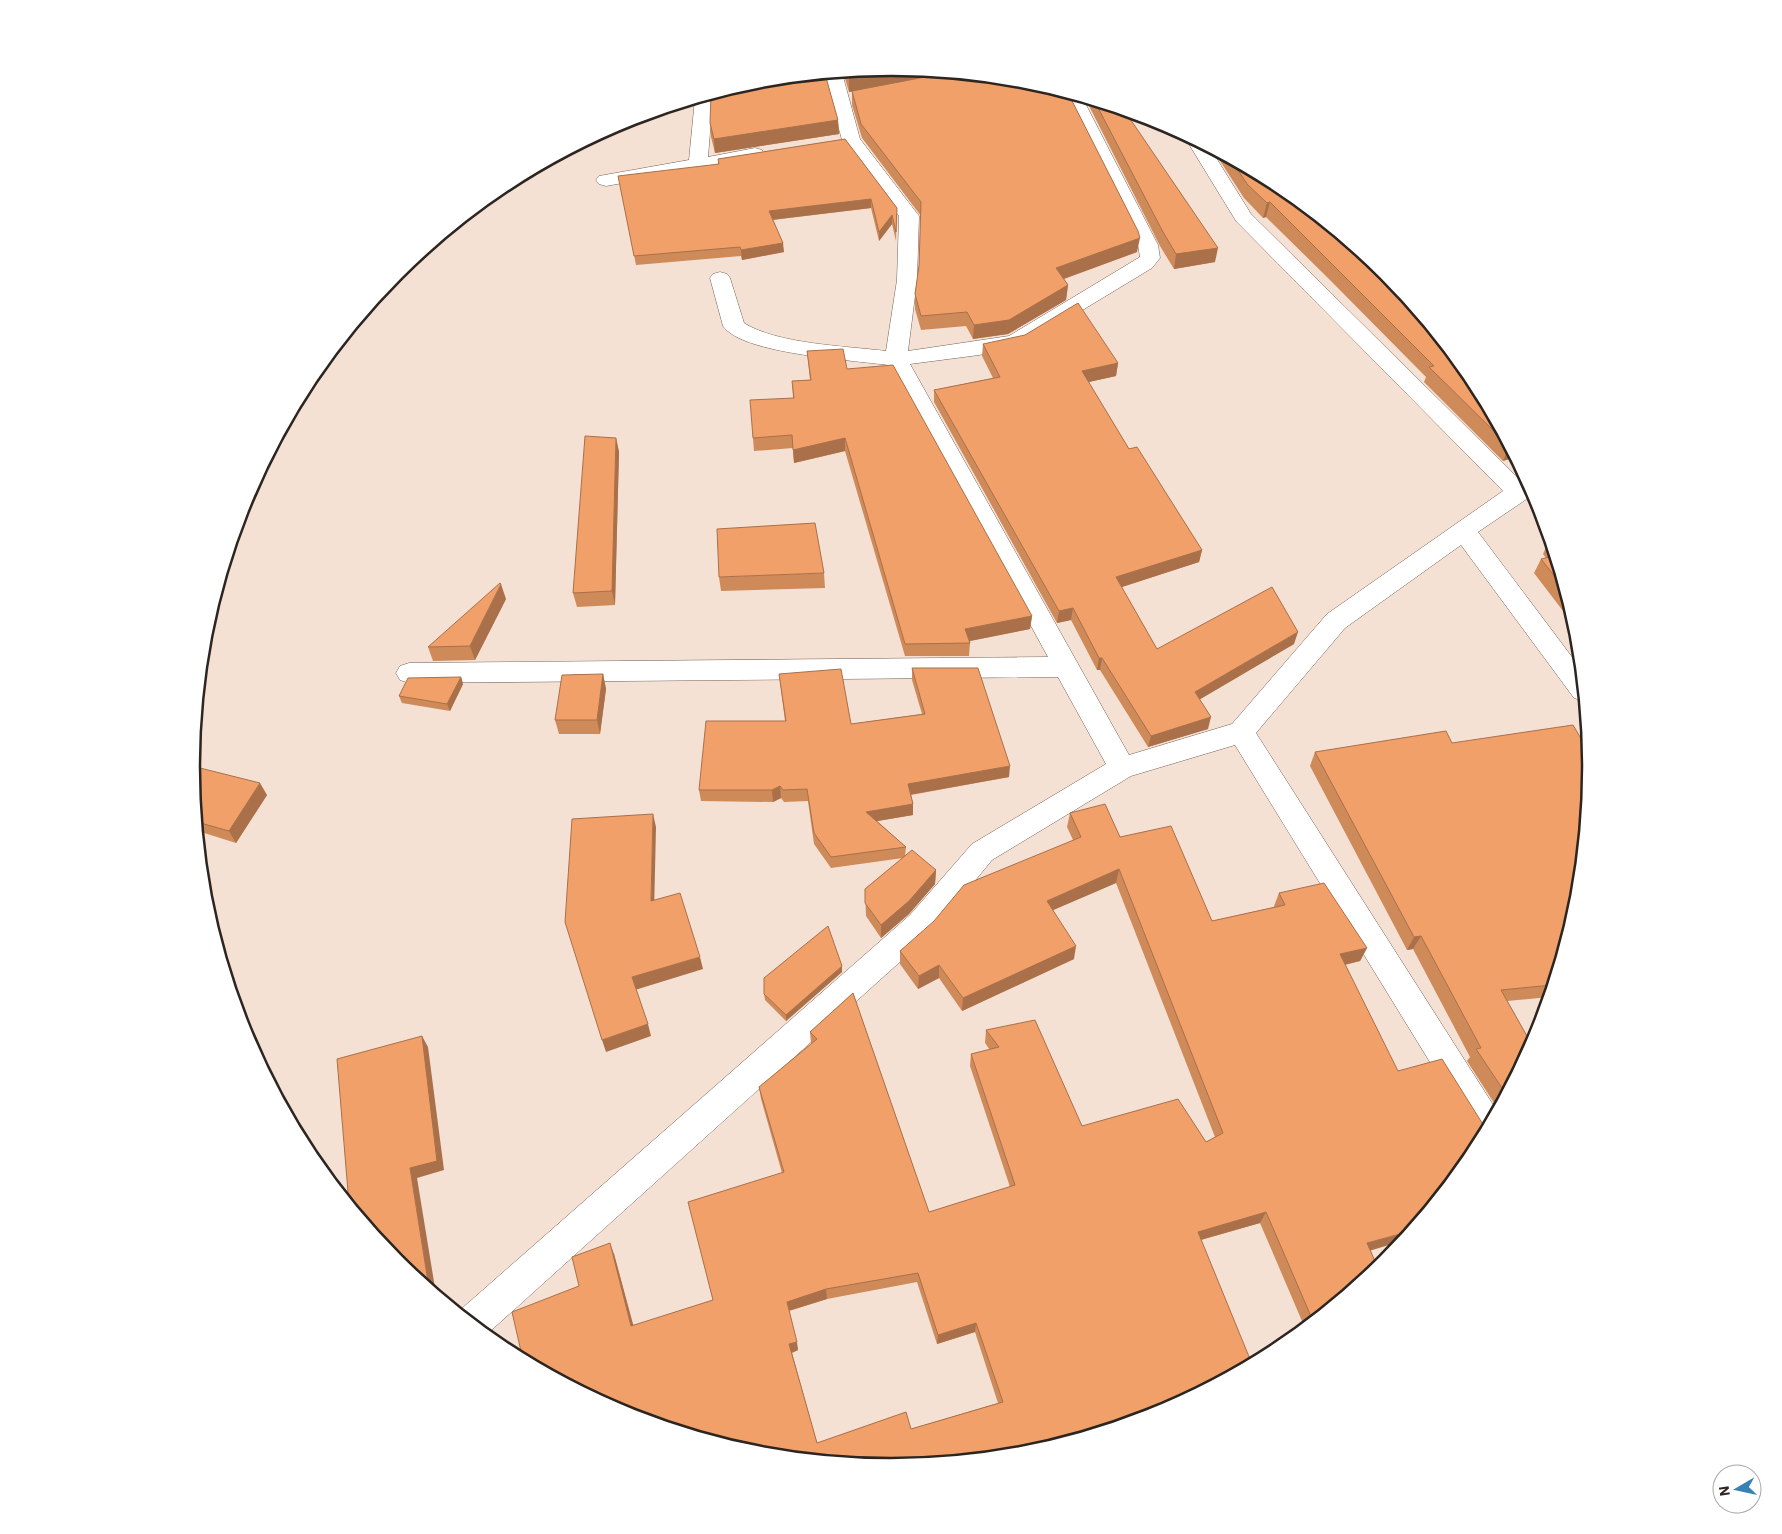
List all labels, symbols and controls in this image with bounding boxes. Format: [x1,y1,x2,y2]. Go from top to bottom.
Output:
north arrow [1712,1464,1762,1514]
text: N [1714,1485,1734,1497]

